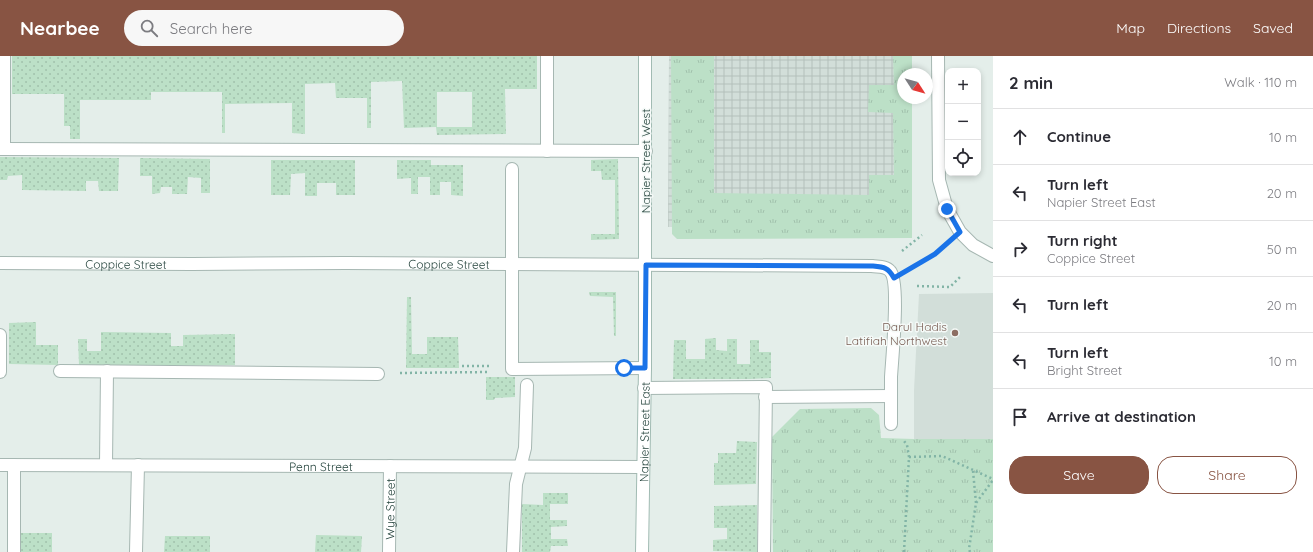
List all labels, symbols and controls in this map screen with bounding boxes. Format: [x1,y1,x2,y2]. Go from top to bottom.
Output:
search box [124,10,404,46]
text: Nearbee [20,16,100,40]
icon: search [138,17,160,39]
text: Search here [170,19,253,38]
text: Map [1116,19,1145,37]
text: Directions [1167,19,1231,37]
text: Saved [1253,19,1293,37]
north arrow [897,68,933,104]
map controls [945,68,981,176]
button: + [945,68,981,104]
text: 2 min [1009,72,1053,93]
text: Walk · 110 m [1224,74,1297,90]
button: − [945,104,981,140]
street label: Napier Street West [638,109,653,213]
icon: ahead [1009,126,1031,148]
text: Continue [1047,127,1111,146]
text: 10 m [1269,129,1297,145]
button: locate [945,140,981,176]
text: Turn left [1047,175,1109,194]
icon: left [1009,182,1031,204]
text: 20 m [1267,185,1297,201]
text: Napier Street East [1047,194,1156,210]
route end [938,200,956,218]
text: Turn right [1047,231,1118,250]
icon: right [1009,238,1031,260]
text: 50 m [1267,241,1297,257]
text: Coppice Street [1047,250,1135,266]
street label: Coppice Street [85,256,167,271]
street label: Coppice Street [408,256,490,271]
icon: left [1009,294,1031,316]
text: Turn left [1047,295,1109,314]
text: 20 m [1267,297,1297,313]
place label: Darul Hadis Latifiah Northwest [845,319,947,348]
marker: Darul Hadis Latifiah Northwest [950,328,960,338]
text: Turn left [1047,343,1109,362]
icon: left [1009,350,1031,372]
text: 10 m [1269,353,1297,369]
route start [615,359,633,377]
text: Bright Street [1047,362,1122,378]
street label: Napier Street East [636,382,652,482]
icon: arrive [1009,406,1031,428]
text: Arrive at destination [1047,407,1196,426]
button: Save [1009,456,1149,494]
button: Share [1157,456,1297,494]
street label: Penn Street [289,458,353,474]
street label: Wye Street [382,478,397,540]

